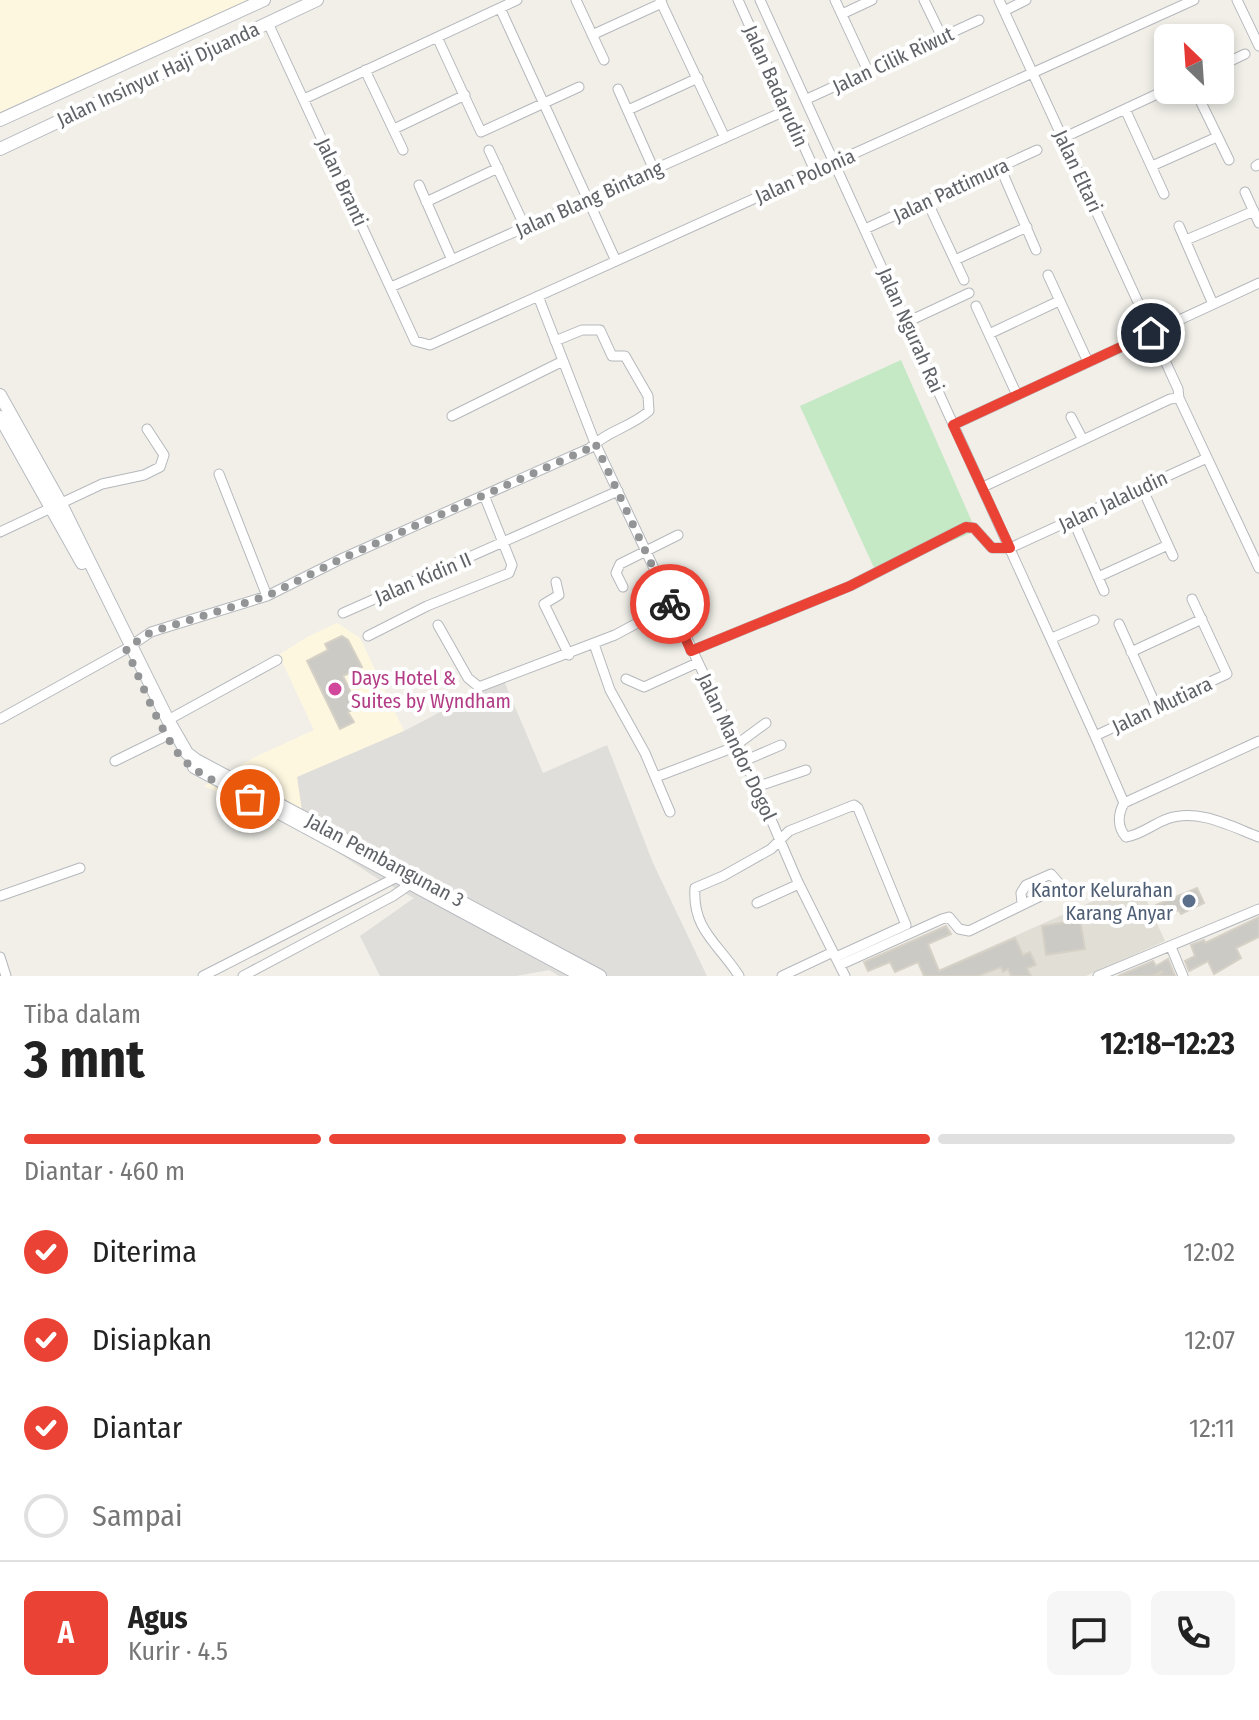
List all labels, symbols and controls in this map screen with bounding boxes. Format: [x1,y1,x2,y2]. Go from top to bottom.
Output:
street label: Jalan Insinyur Haji Djuanda [53,17,263,131]
street label: Jalan Cilik Riwut [829,21,958,99]
street label: Jalan Badarudin [739,22,813,150]
north arrow [1154,24,1234,104]
map controls [1154,24,1234,104]
street label: Jalan Eltari [1049,126,1107,216]
street label: Jalan Branti [311,134,373,230]
street label: Jalan Polonia [751,143,859,209]
street label: Jalan Pattimura [889,153,1013,227]
street label: Jalan Blang Bintang [512,156,667,242]
street label: Jalan Ngurah Rai [873,264,949,396]
pin [1117,299,1185,367]
icon: home [1129,311,1173,355]
street label: Jalan Jalaludin [1055,465,1171,537]
street label: Jalan Kidin II [371,547,475,609]
courier [630,564,710,644]
icon: bike [648,582,692,626]
place label: Days Hotel & Suites by Wyndham [351,666,511,713]
street label: Jalan Mandor Dogol [692,670,782,824]
street label: Jalan Mutiara [1108,671,1216,739]
marker: Days Hotel & Suites by Wyndham [326,680,344,698]
pin [216,765,284,833]
icon: bag [228,777,272,821]
street label: Jalan Pembangunan 3 [302,808,468,912]
place label: Kantor Kelurahan Karang Anyar [1031,878,1173,925]
marker: Kantor Kelurahan Karang Anyar [1180,892,1198,910]
text: Tiba dalam [24,999,141,1030]
text: 12:18–12:23 [1100,1026,1235,1062]
text: 3 mnt [24,1028,145,1091]
text: Diantar · 460 m [24,1156,185,1187]
icon: check [24,1230,68,1274]
text: Diterima [92,1234,197,1270]
text: 12:02 [1183,1237,1235,1268]
icon: check [24,1318,68,1362]
text: Disiapkan [92,1322,212,1358]
text: 12:07 [1184,1325,1235,1356]
icon: check [24,1406,68,1450]
text: Diantar [92,1410,182,1446]
text: 12:11 [1189,1413,1235,1444]
text: Sampai [92,1498,183,1534]
button: chat [1047,1591,1131,1675]
button: phone [1151,1591,1235,1675]
text: Agus [128,1600,188,1636]
text: A [58,1615,74,1651]
text: Kurir · 4.5 [128,1636,228,1667]

